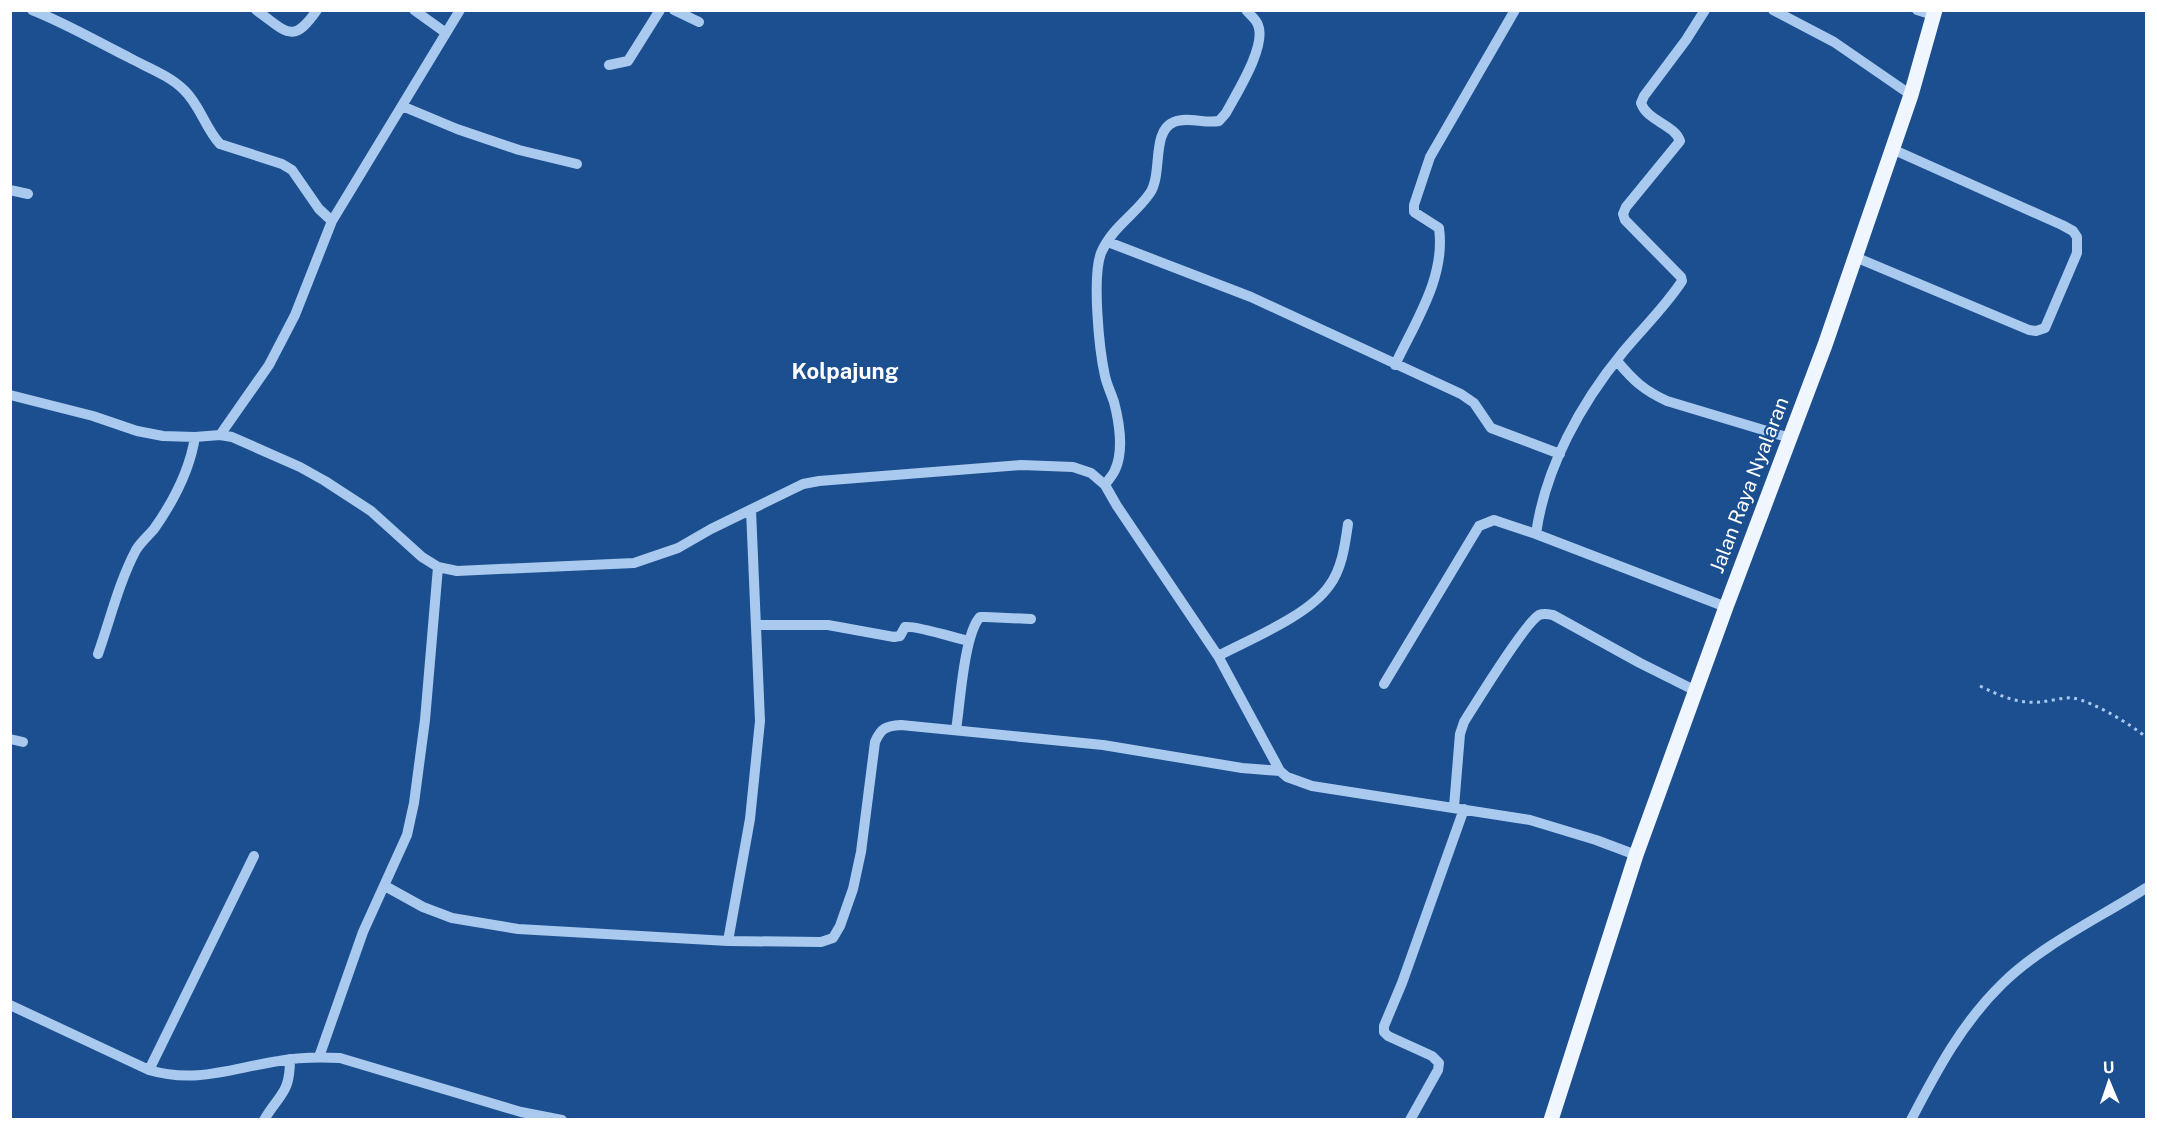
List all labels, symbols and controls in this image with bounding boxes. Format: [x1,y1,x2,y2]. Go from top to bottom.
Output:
district label: Kolpajung [792,358,899,384]
street label: Jalan Raya Nyalaran [1704,394,1794,576]
north arrow [2079,1052,2139,1112]
text: U [2102,1058,2115,1077]

